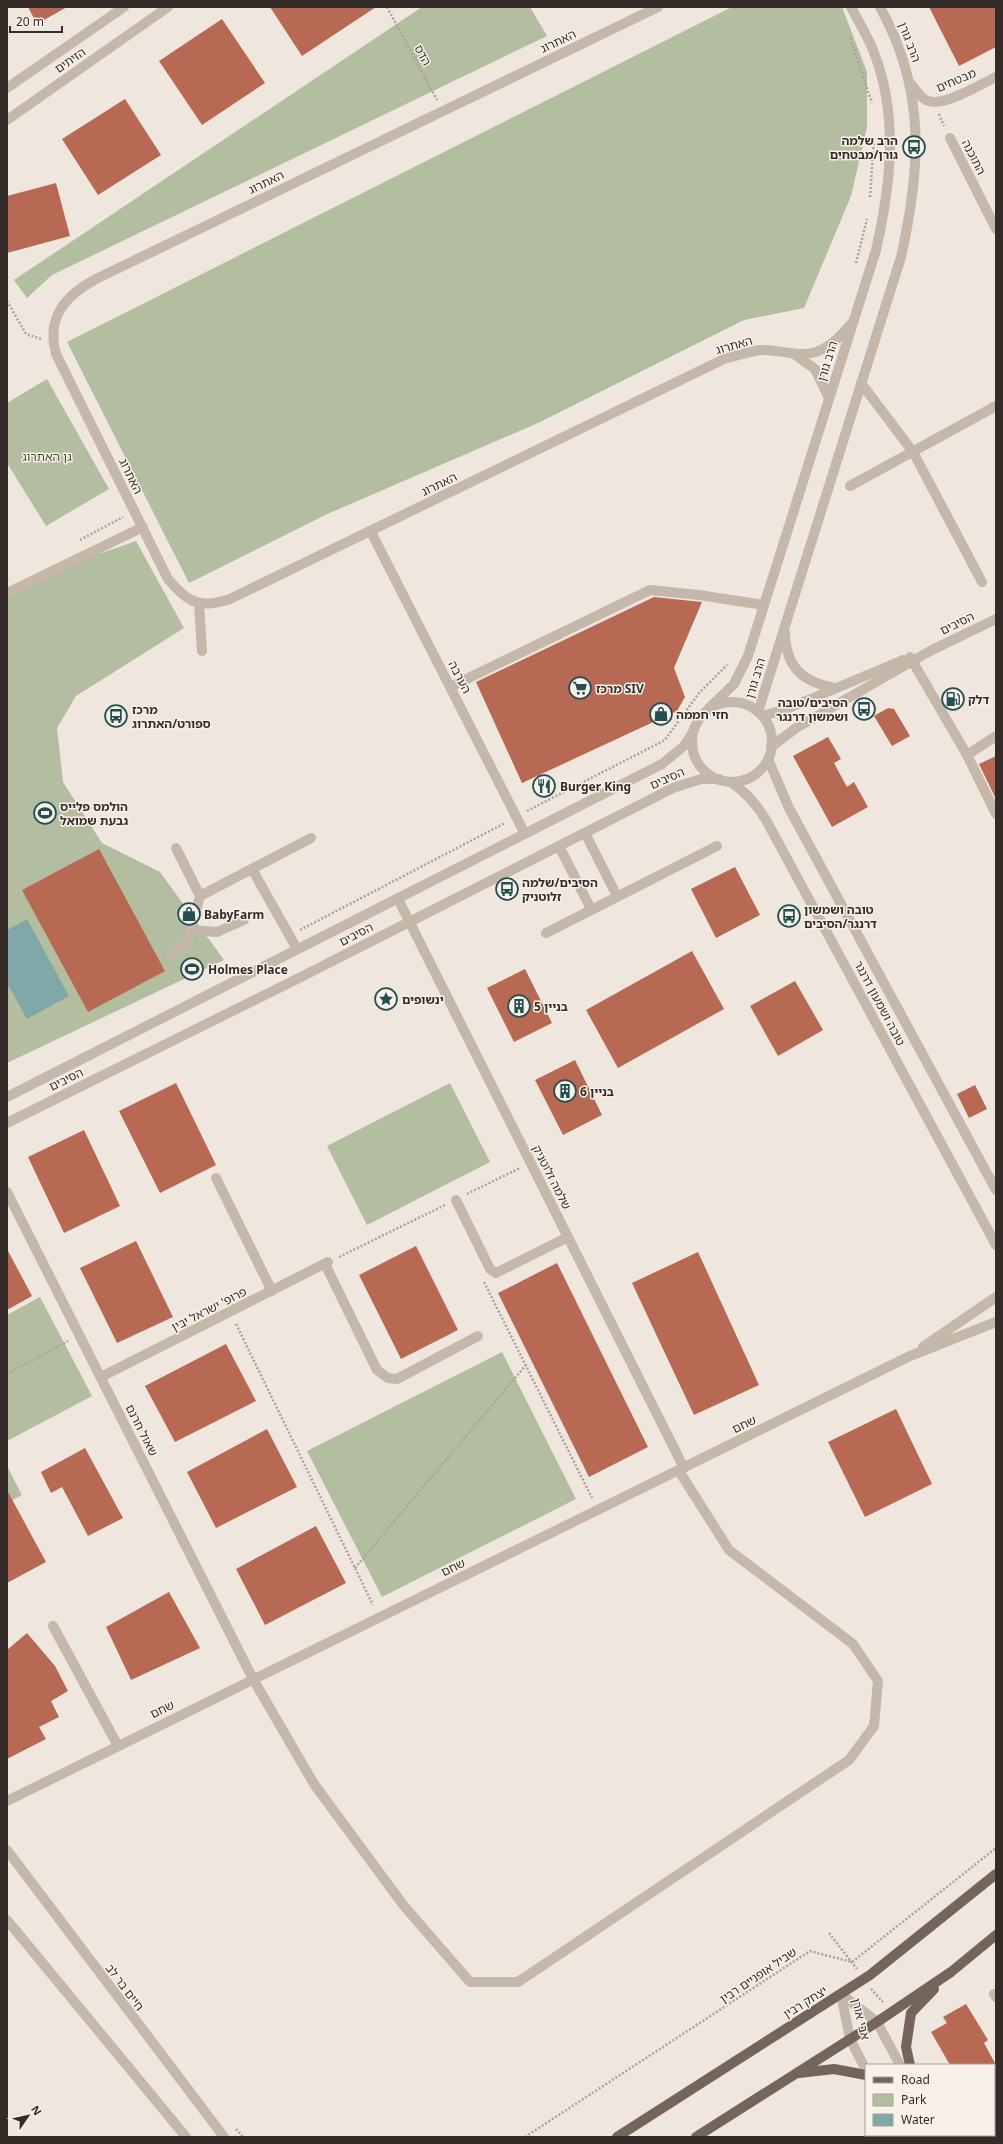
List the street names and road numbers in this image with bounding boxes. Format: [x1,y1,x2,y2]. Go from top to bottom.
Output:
street label: הרב גורן [895,20,925,64]
street label: האתרוג [537,25,579,57]
street label: הדס [410,42,436,68]
street label: הזיתים [51,43,89,77]
street label: מבטחים [933,64,979,96]
street label: התוכנה [958,136,990,178]
street label: האתרוג [245,166,287,198]
street label: האתרוג [714,332,754,358]
street label: הרב גורן [813,339,841,383]
street label: האתרוג [115,455,147,497]
street label: האתרוג [418,468,460,500]
street label: הסיבים [937,607,977,639]
street label: הרב גורן [741,656,769,700]
street label: הערבה [445,658,475,696]
street label: הסיבים [647,763,687,793]
street label: הסיבים [336,918,376,950]
street label: טובה ושמעון דרנגר [850,957,910,1049]
street label: הסיבים [46,1063,86,1095]
street label: שלמה זלוטניק [528,1142,576,1212]
street label: פרופ' ישראל יבין [168,1283,250,1335]
street label: שאול חרנם [122,1401,162,1459]
street label: שחם [729,1411,759,1437]
street label: שחם [438,1554,468,1580]
street label: שחם [147,1696,177,1722]
street label: שביל אופניים רבין [716,1943,800,2007]
street label: חיים בר לב [102,1960,148,2014]
street label: יצחק רבין [780,1982,830,2022]
street label: אבי אורן [848,1996,874,2042]

